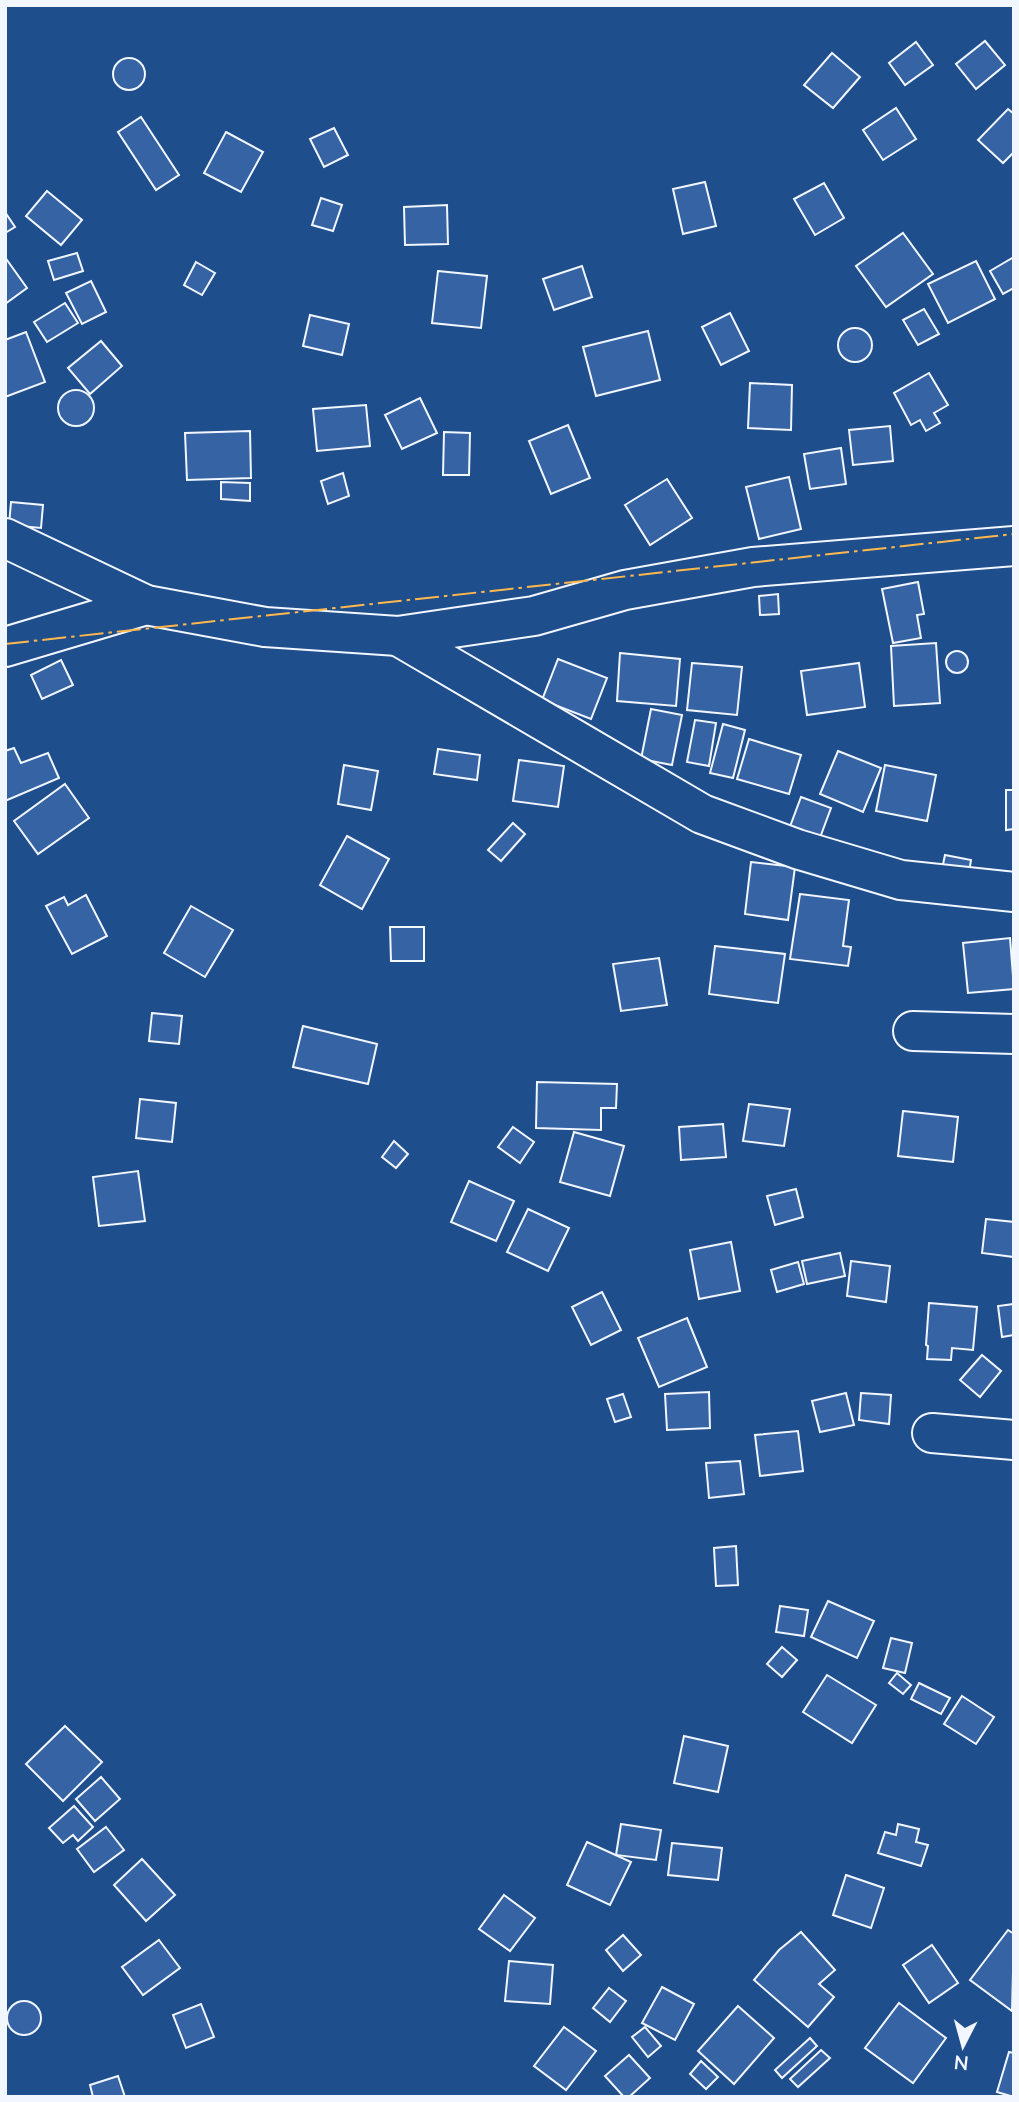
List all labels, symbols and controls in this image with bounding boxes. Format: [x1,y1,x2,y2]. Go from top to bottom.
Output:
north arrow [928,2011,998,2081]
text: N [953,2051,970,2076]

